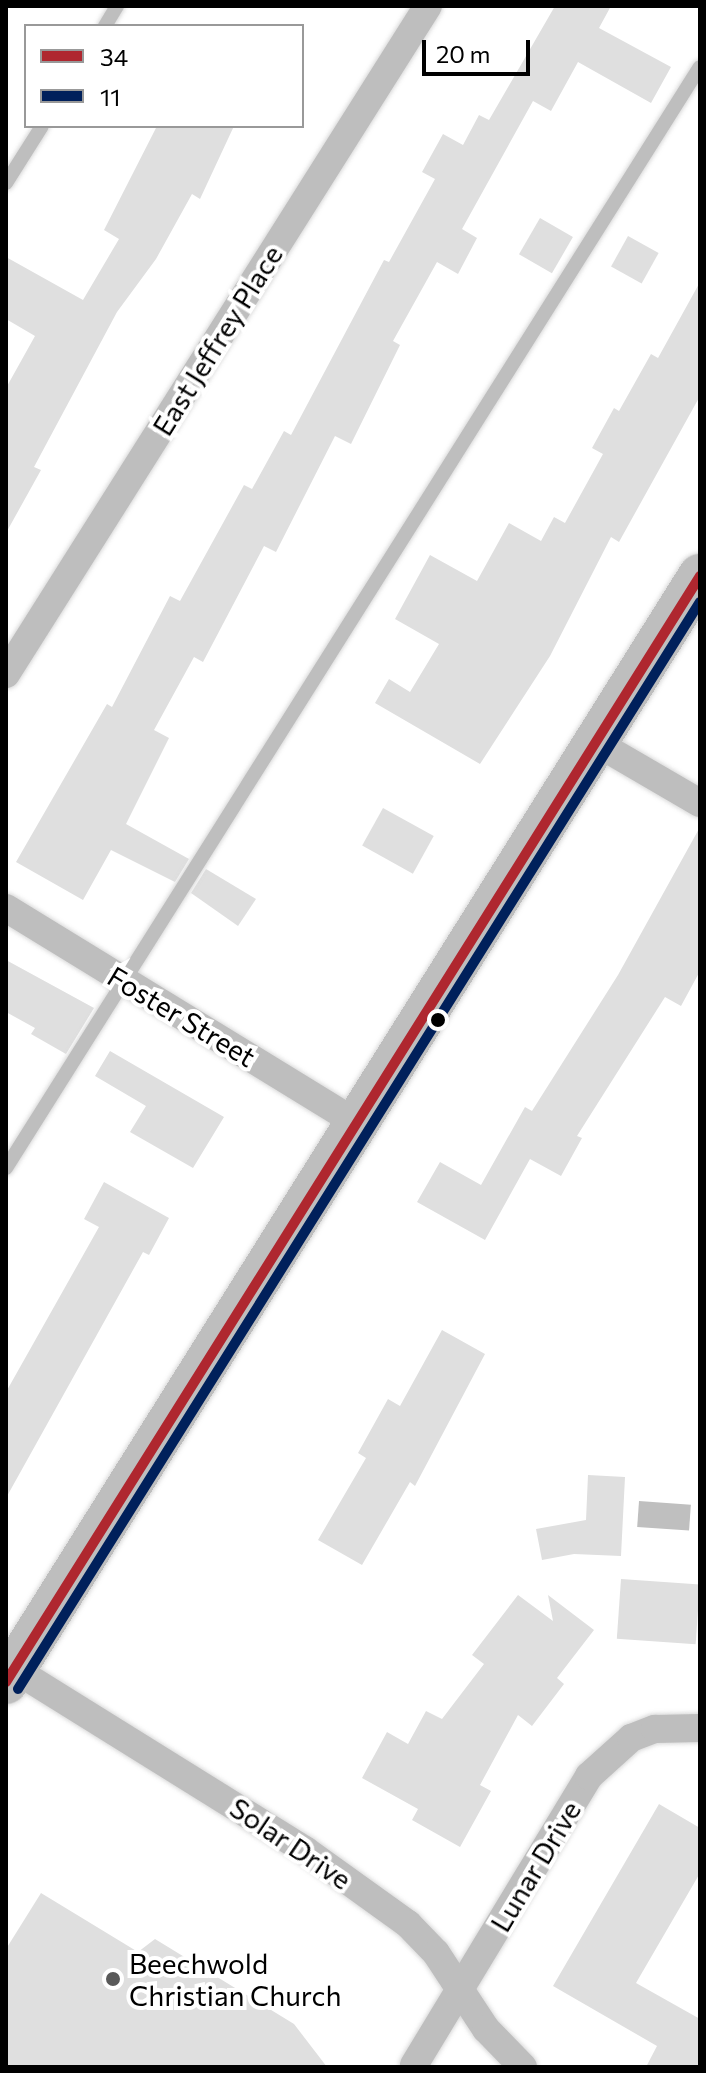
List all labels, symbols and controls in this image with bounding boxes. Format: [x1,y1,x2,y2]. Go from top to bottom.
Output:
legend [24,24,304,128]
scale bar [426,24,534,74]
text: 20 m [436,39,490,68]
text: 34 [100,42,128,71]
text: 11 [100,82,121,111]
street label: East Jeffrey Place [145,239,289,441]
street label: Foster Street [102,959,262,1073]
unlabelled marker [430,1012,446,1028]
street label: Solar Drive [224,1790,358,1896]
street label: Lunar Drive [483,1795,587,1937]
place label: Beechwold Christian Church [129,1946,341,2012]
marker: Beechwold Christian Church [104,1970,122,1988]

